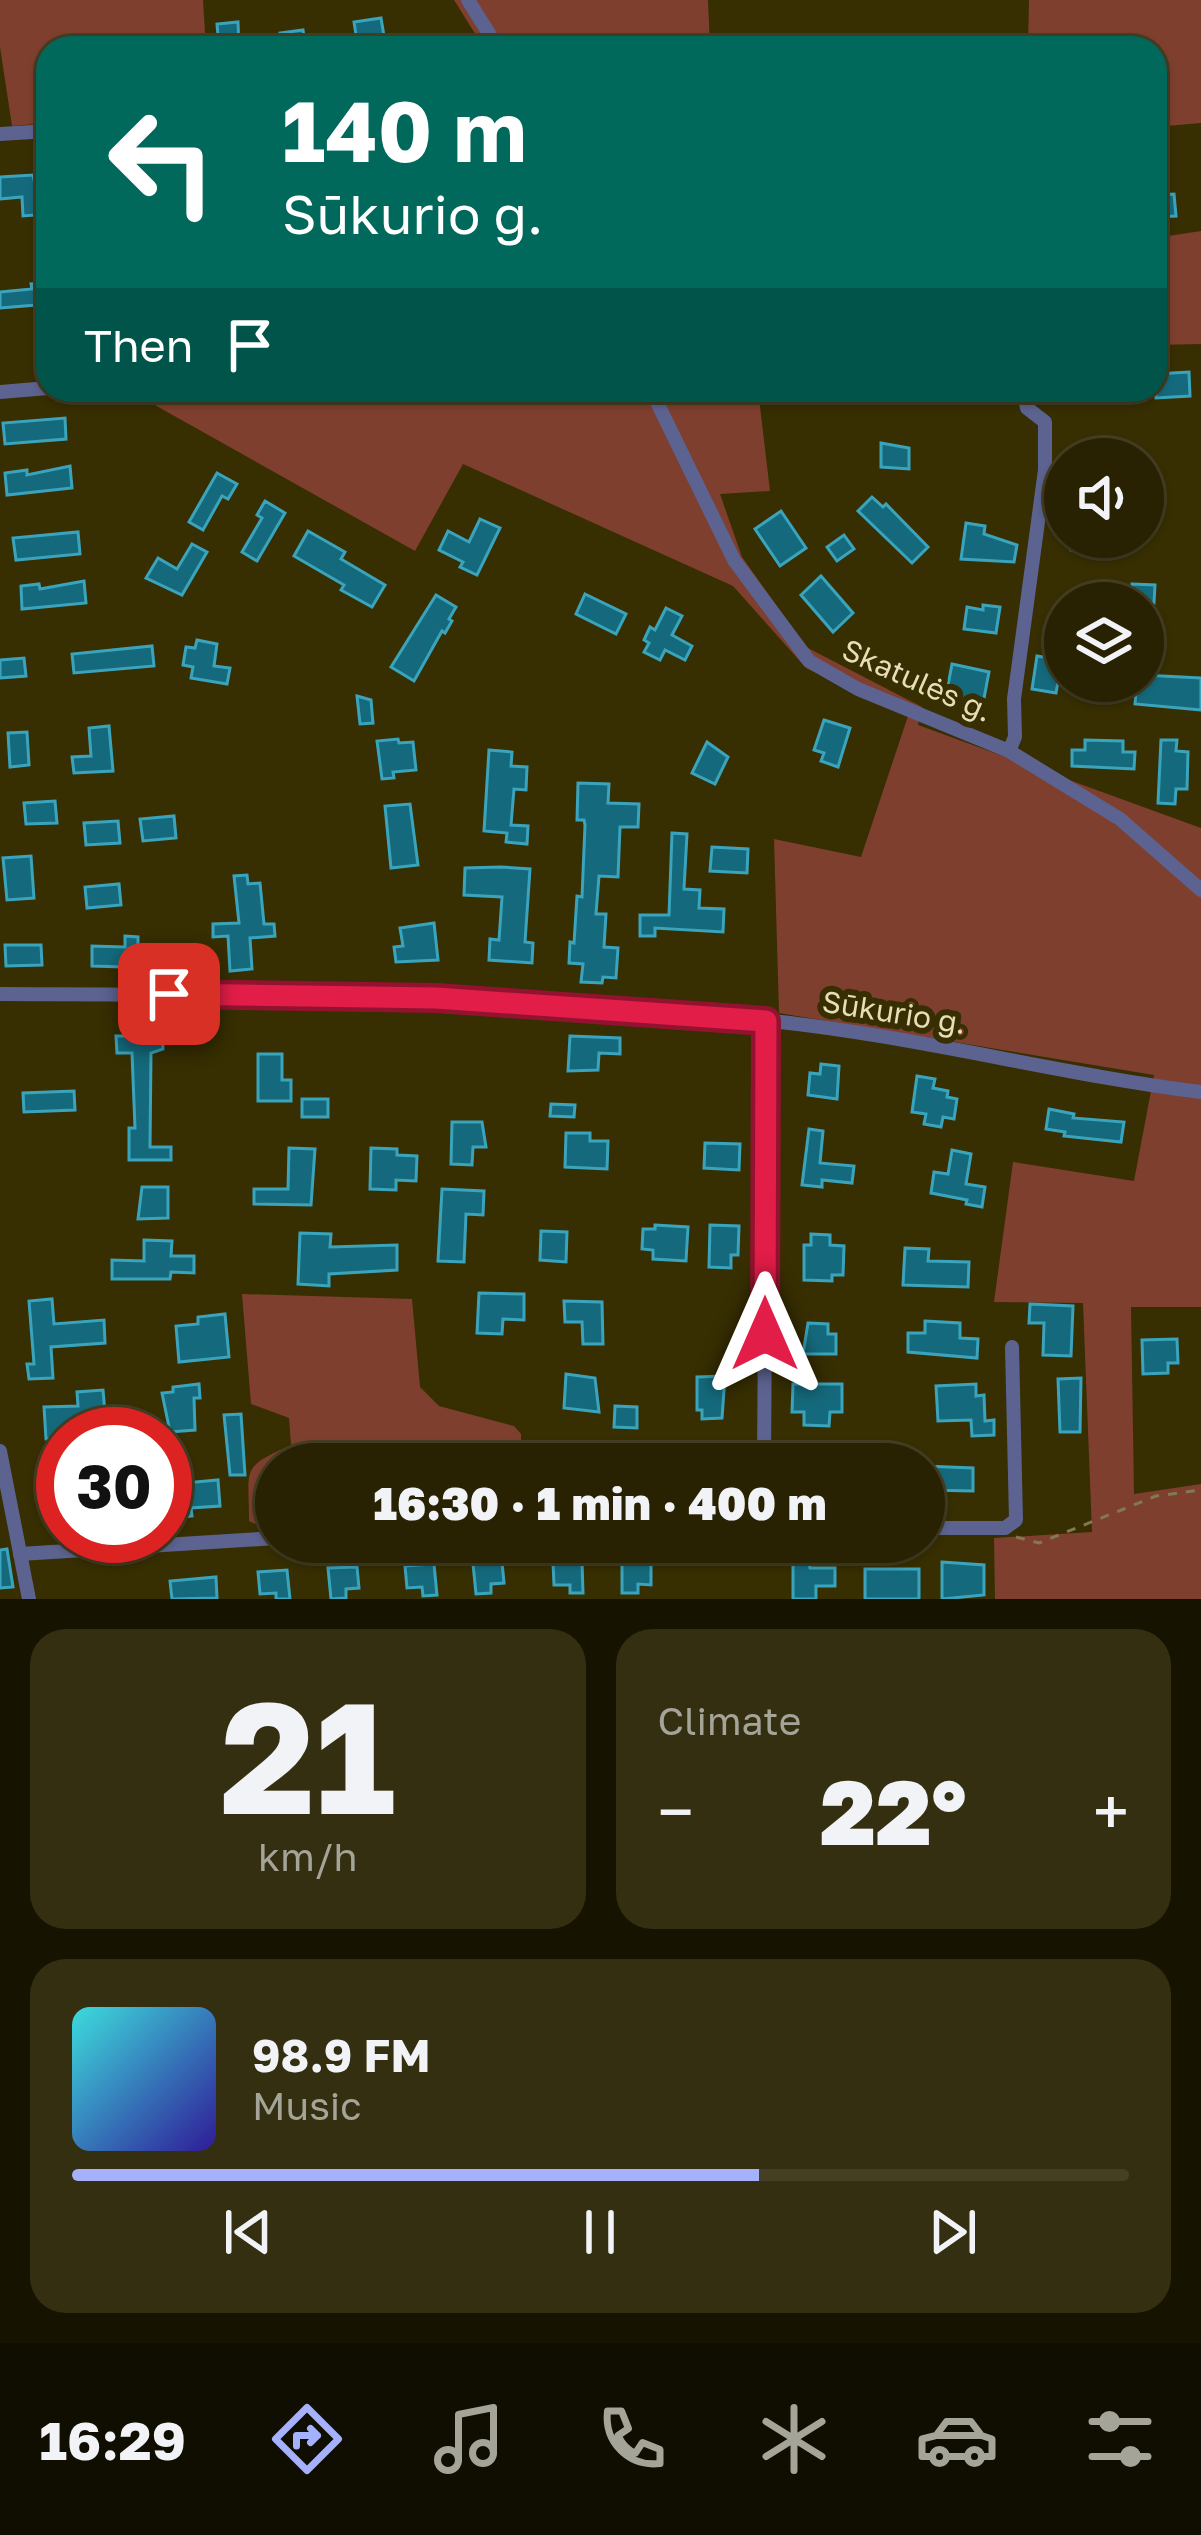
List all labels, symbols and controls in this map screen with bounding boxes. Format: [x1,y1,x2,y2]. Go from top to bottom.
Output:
text: 140 m [282,80,527,180]
icon: left [84,84,240,240]
text: Sūkurio g. [282,181,543,246]
icon: arrive [217,312,283,378]
text: Then [84,318,193,372]
map controls [1044,438,1164,702]
button: sound [1044,438,1164,558]
button: layers [1044,582,1164,702]
street label: Skatulės g. [837,631,998,729]
pin [118,943,220,1045]
icon: arrive [136,961,202,1027]
street label: Sūkurio g. [820,983,969,1041]
position arrow [702,1271,828,1397]
speed limit sign: 30 [36,1407,192,1563]
text: 16:30 · 1 min · 400 m [373,1476,827,1530]
text: 21 [220,1661,396,1848]
text: Climate [658,1697,801,1744]
text: 22° [820,1757,967,1865]
text: − [658,1771,694,1851]
text: + [1093,1771,1129,1851]
text: km/h [258,1833,357,1880]
text: 98.9 FM [252,2028,430,2082]
text: Music [252,2082,362,2129]
icon: previous [215,2199,281,2265]
icon: pause [567,2199,633,2265]
icon: next [920,2199,986,2265]
icon: directions [265,2397,349,2481]
icon: music [427,2397,511,2481]
icon: phone [590,2397,674,2481]
icon: climate [752,2397,836,2481]
icon: car [915,2397,999,2481]
icon: filters [1078,2397,1162,2481]
text: 16:29 [39,2407,186,2472]

